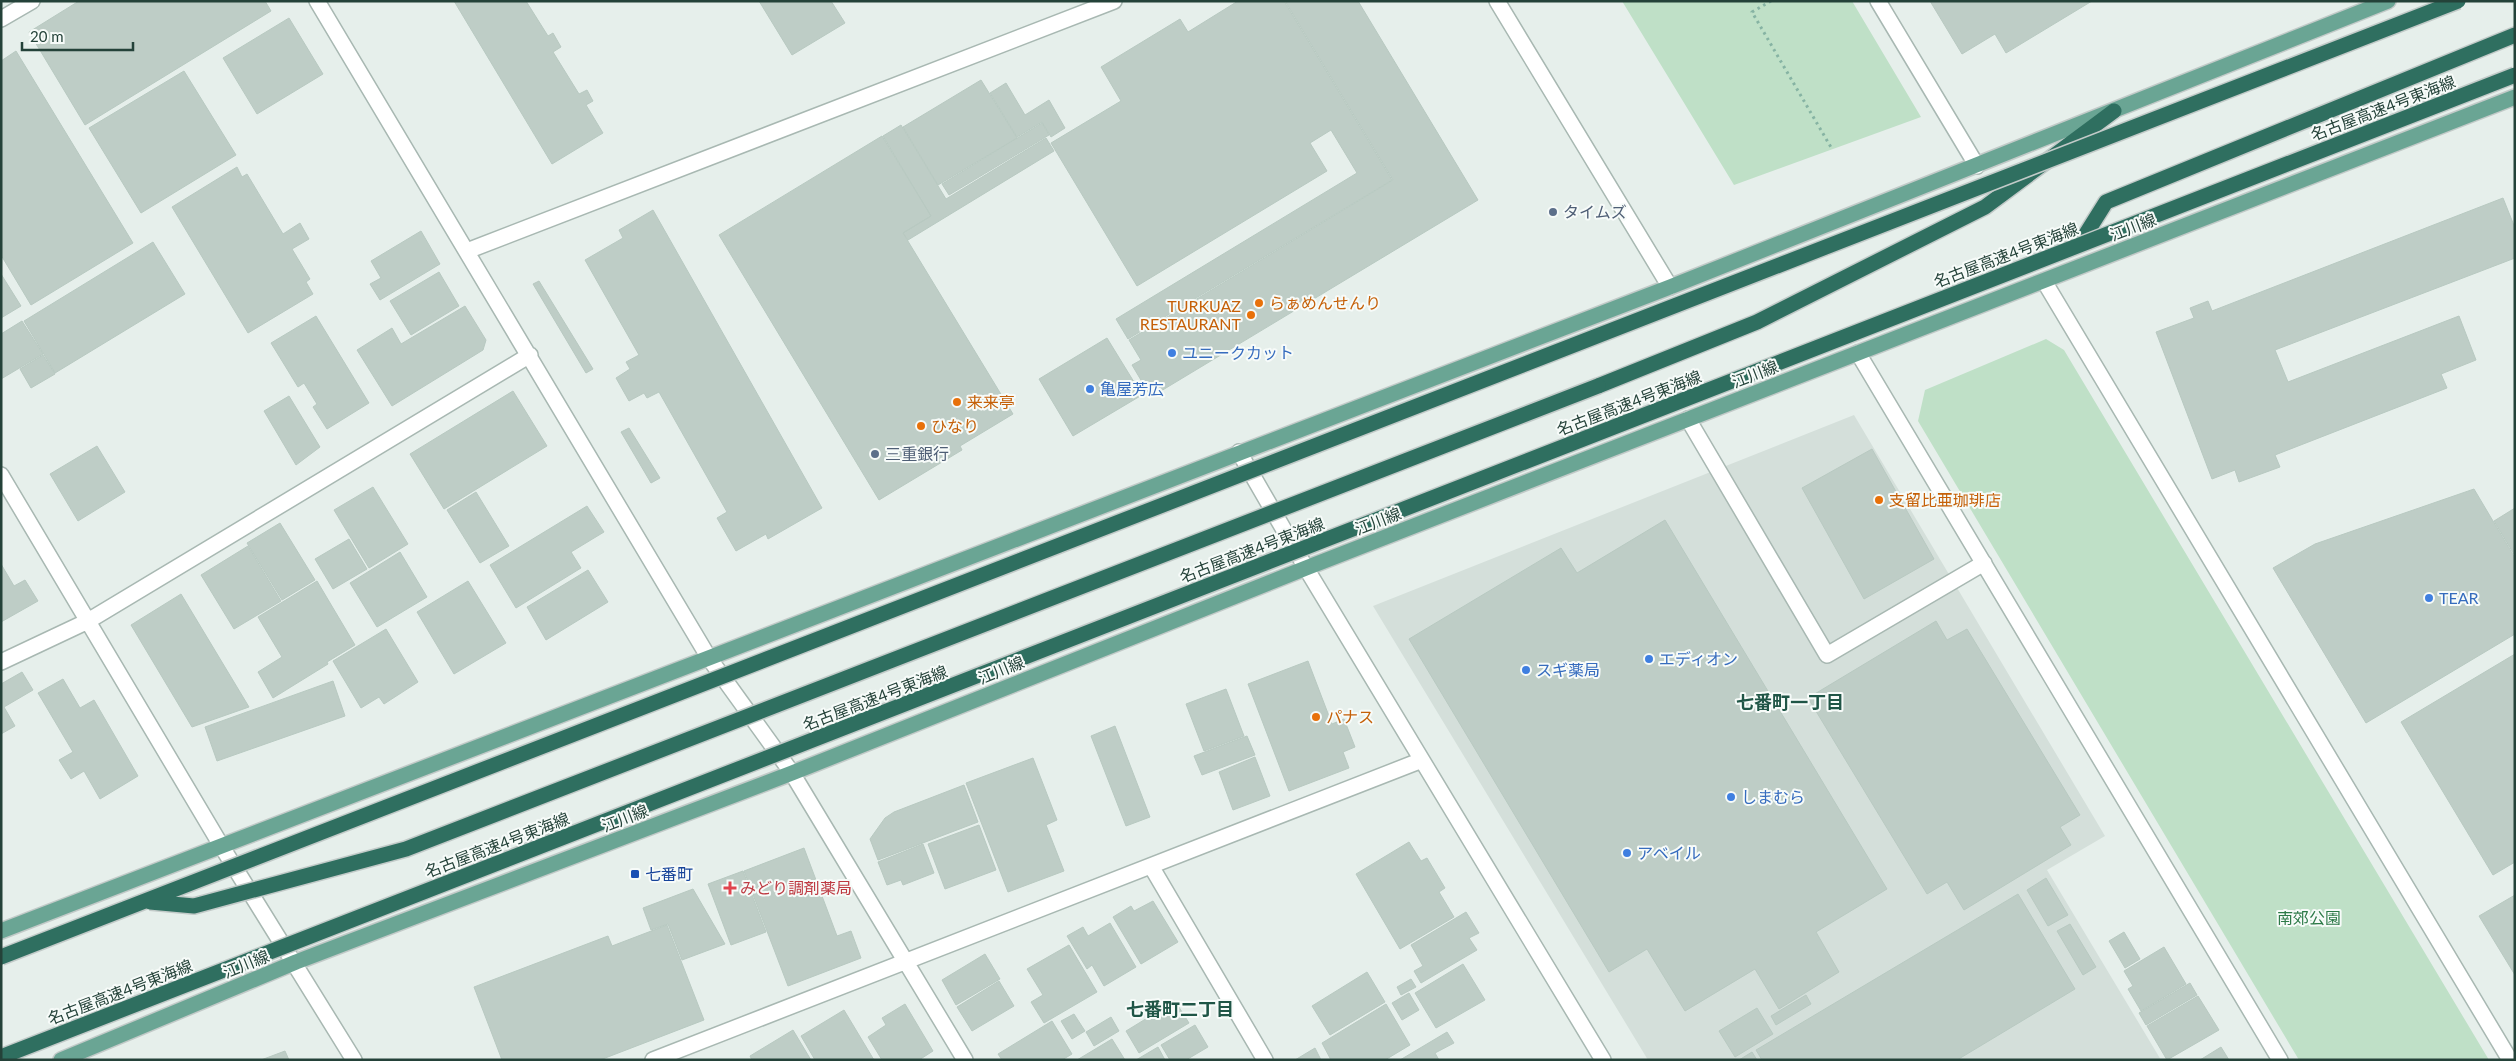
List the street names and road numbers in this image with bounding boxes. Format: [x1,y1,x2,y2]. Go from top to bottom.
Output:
street label: 名古屋高速4号東海線 [2308,71,2458,144]
street label: 江川線 [2107,209,2159,244]
street label: 名古屋高速4号東海線 [1931,218,2081,291]
street label: 江川線 [1729,356,1781,391]
street label: 名古屋高速4号東海線 [1554,366,1704,439]
street label: 江川線 [1352,503,1404,538]
street label: 名古屋高速4号東海線 [1177,513,1327,586]
street label: 江川線 [975,652,1027,687]
street label: 名古屋高速4号東海線 [800,661,950,734]
street label: 江川線 [599,800,651,835]
street label: 名古屋高速4号東海線 [422,808,572,881]
street label: 江川線 [220,946,272,981]
street label: 名古屋高速4号東海線 [45,955,195,1028]

